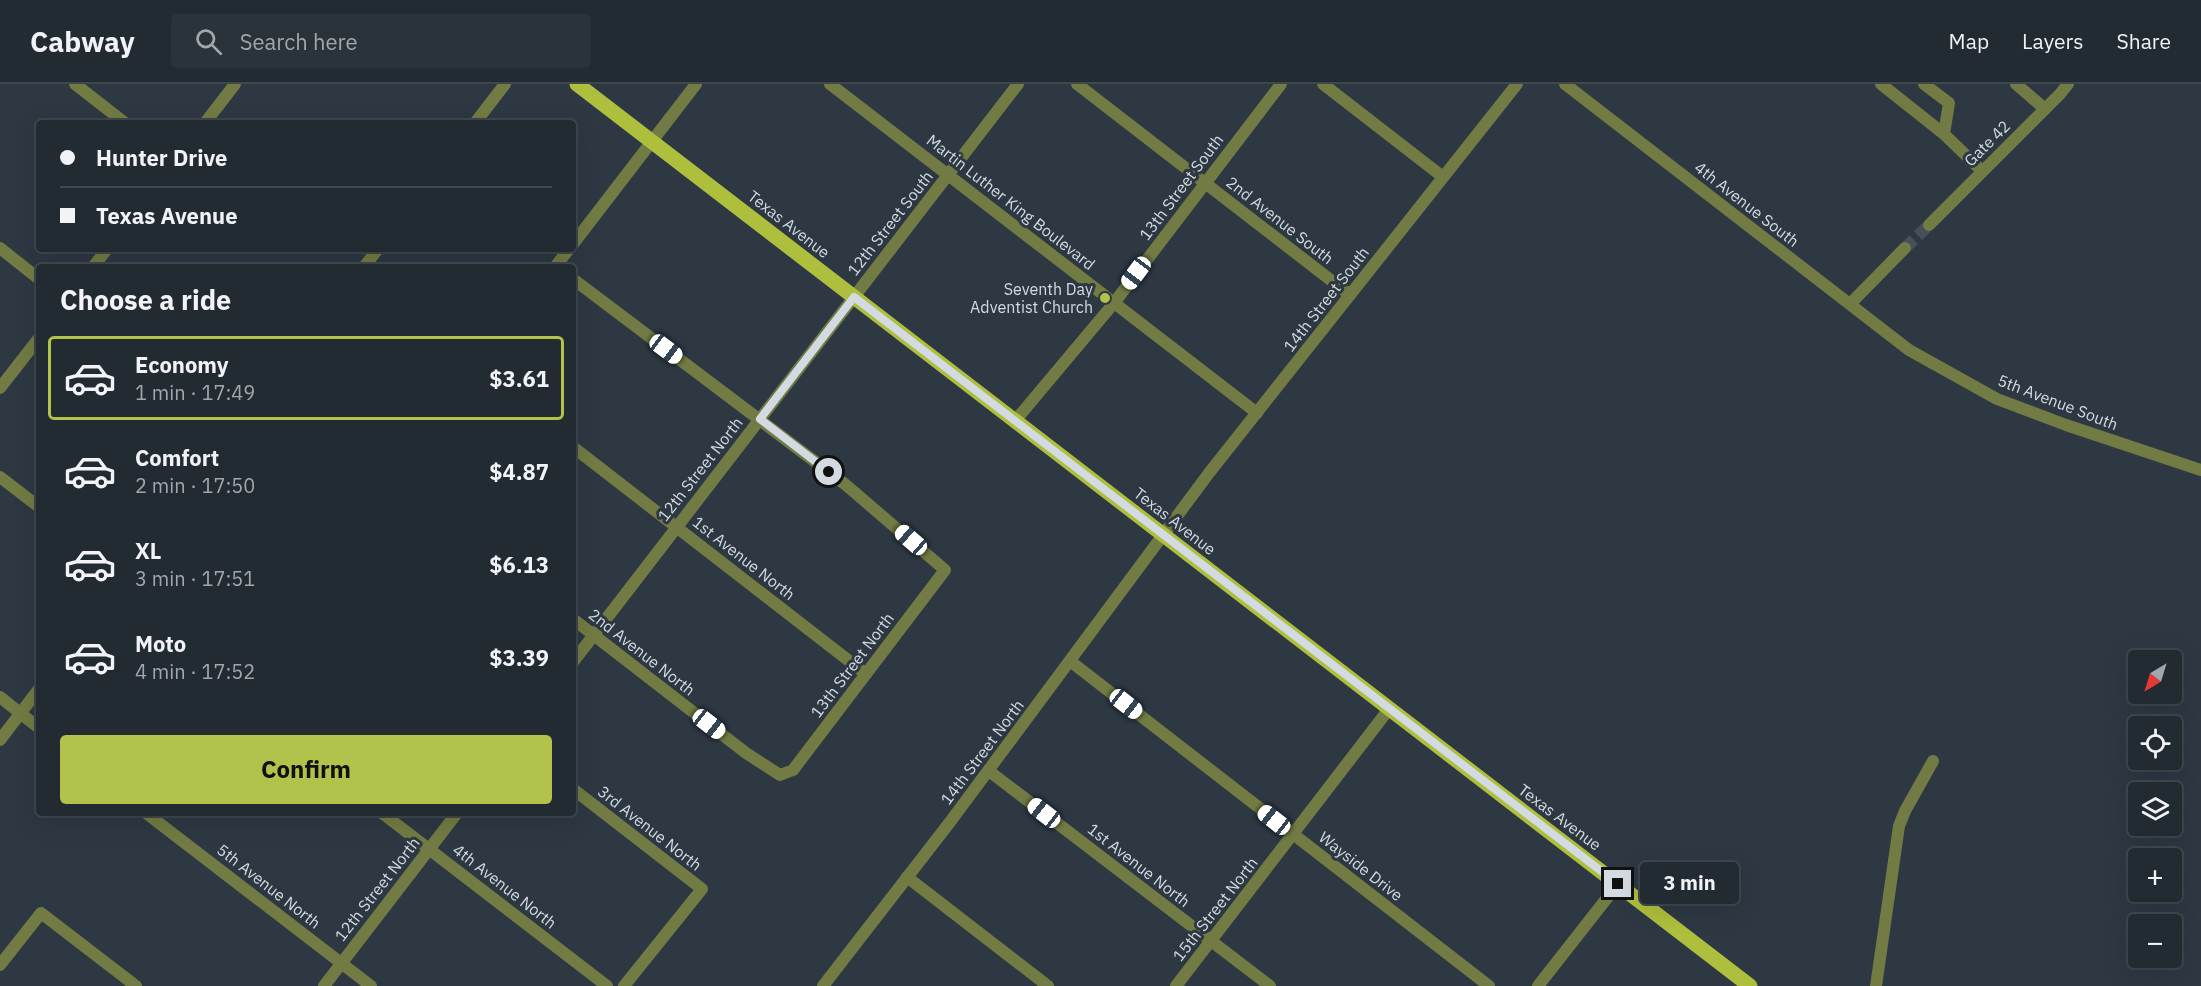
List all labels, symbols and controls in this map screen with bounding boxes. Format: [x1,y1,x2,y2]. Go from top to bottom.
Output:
search box [171,14,591,68]
text: Cabway [30,23,135,60]
icon: search [192,25,225,58]
text: Search here [240,27,358,56]
text: Map [1949,27,1989,55]
text: Layers [2022,27,2084,55]
text: Share [2117,27,2171,55]
street label: Gate 42 [1960,116,2014,170]
street label: Martin Luther King Boulevard [923,130,1099,274]
street label: 13th Street South [1135,130,1227,244]
text: Hunter Drive [96,143,227,172]
street label: 4th Avenue South [1691,157,1803,251]
street label: 12th Street South [843,167,937,279]
street label: 2nd Avenue South [1222,172,1338,268]
street label: Texas Avenue [744,186,834,262]
text: Texas Avenue [96,201,238,230]
street label: 14th Street South [1279,243,1373,355]
car [1118,253,1154,293]
place label: Seventh Day Adventist Church [970,279,1093,317]
text: Choose a ride [60,282,231,317]
marker: Seventh Day Adventist Church [1098,291,1112,305]
car [646,331,686,367]
text: Economy [135,350,229,379]
icon: car [63,351,117,405]
text: $3.61 [489,364,549,393]
street label: 5th Avenue South [1995,370,2121,434]
text: 1 min · 17:49 [135,379,255,406]
street label: 12th Street North [653,413,747,525]
text: Comfort [135,443,219,472]
icon: car [63,444,117,498]
text: $4.87 [489,457,549,486]
route start [815,458,842,485]
text: 2 min · 17:50 [135,472,255,499]
street label: Texas Avenue [1130,483,1220,559]
street label: 1st Avenue North [689,512,799,604]
car [892,521,930,559]
text: XL [135,536,161,565]
icon: car [63,537,117,591]
text: $6.13 [489,550,549,579]
text: 3 min · 17:51 [135,565,255,592]
street label: 2nd Avenue North [585,604,699,700]
street label: 13th Street North [806,609,898,721]
text: Moto [135,629,186,658]
icon: car [63,630,117,684]
text: $3.39 [489,643,549,672]
north arrow [2128,650,2182,704]
map controls [2128,650,2182,968]
text: 4 min · 17:52 [135,658,255,685]
car [1106,686,1146,722]
street label: 14th Street North [936,696,1028,808]
car [689,706,729,742]
button: locate [2128,716,2182,770]
button: Confirm [60,735,552,804]
street label: Texas Avenue [1515,779,1605,855]
street label: 3rd Avenue North [594,781,706,875]
button: layers [2128,782,2182,836]
car [1024,795,1064,831]
car [1254,802,1294,838]
street label: 1st Avenue North [1084,819,1194,911]
street label: Wayside Drive [1315,827,1407,905]
street label: 12th Street North [330,833,424,945]
street label: 5th Avenue North [213,839,325,933]
street label: 4th Avenue North [449,839,561,933]
button: + [2128,848,2182,902]
street label: 15th Street North [1168,853,1262,965]
callout: 3 min [1639,863,1738,905]
text: 3 min [1663,869,1716,896]
route end [1604,870,1631,897]
button: − [2128,914,2182,968]

